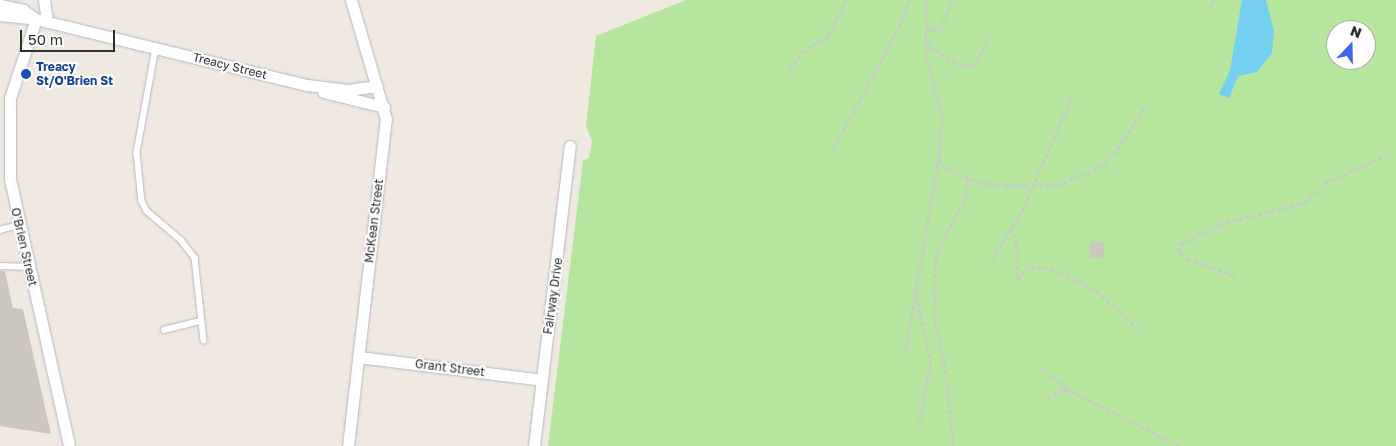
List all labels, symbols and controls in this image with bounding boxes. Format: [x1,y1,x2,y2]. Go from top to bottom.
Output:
scale bar [22,20,118,52]
north arrow [1326,20,1376,70]
text: N [1348,22,1364,41]
text: 50 m [28,30,63,48]
street label: Treacy Street [191,50,269,82]
place label: Treacy St/O'Brien St [36,60,113,88]
marker: Treacy St/O'Brien St [20,68,32,80]
street label: McKean Street [362,178,386,264]
street label: O'Brien Street [8,206,40,288]
street label: Fairway Drive [540,257,566,335]
street label: Grant Street [414,357,486,379]

